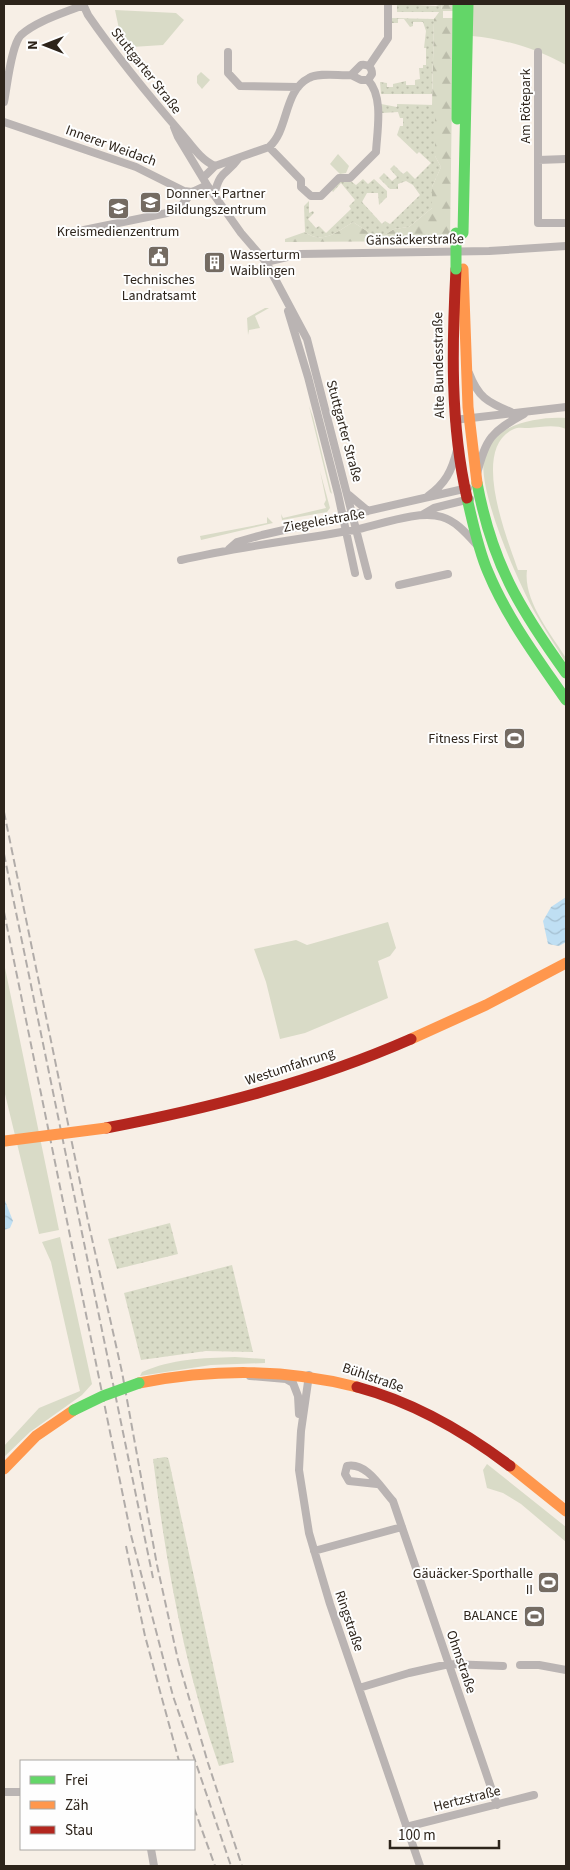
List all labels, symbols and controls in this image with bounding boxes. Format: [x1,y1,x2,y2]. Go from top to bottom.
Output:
north arrow [20,20,70,70]
street label: Stuttgarter Straße [106,24,186,119]
text: N [23,40,43,50]
street label: Am Rötepark [516,68,536,144]
street label: Innerer Weidach [63,120,159,172]
place label: Donner + Partner Bildungszentrum [166,184,266,220]
school or university icon: Donner + Partner Bildungszentrum [138,190,162,214]
school or university icon: Kreismedienzentrum [106,197,130,221]
place label: Kreismedienzentrum [57,222,179,242]
street label: Gänsäckerstraße [366,229,464,251]
public building icon: Technisches Landratsamt [147,245,171,269]
place label: Wasserturm Waiblingen [230,245,300,281]
building icon: Wasserturm Waiblingen [202,251,226,275]
place label: Technisches Landratsamt [122,270,197,306]
street label: Alte Bundesstraße [428,312,450,418]
street label: Stuttgarter Straße [321,378,367,484]
street label: Ziegeleistraße [282,504,366,538]
sports icon: Fitness First [502,727,526,751]
place label: Fitness First [428,729,498,749]
street label: Westumfahrung [243,1043,337,1091]
street label: Bühlstraße [340,1358,407,1398]
place label: Gäuäcker-Sporthalle II [413,1564,533,1600]
sports icon: Gäuäcker-Sporthalle II [537,1570,561,1594]
street label: Ringstraße [329,1588,369,1654]
sports icon: BALANCE [522,1604,546,1628]
place label: BALANCE [463,1606,518,1626]
street label: Ohmstraße [441,1628,481,1696]
legend [20,1760,195,1850]
text: Frei [65,1770,88,1791]
street label: Hertzstraße [431,1781,503,1817]
text: Zäh [65,1795,89,1816]
scale bar [390,1818,499,1850]
text: Stau [65,1820,93,1841]
text: 100 m [398,1825,436,1846]

